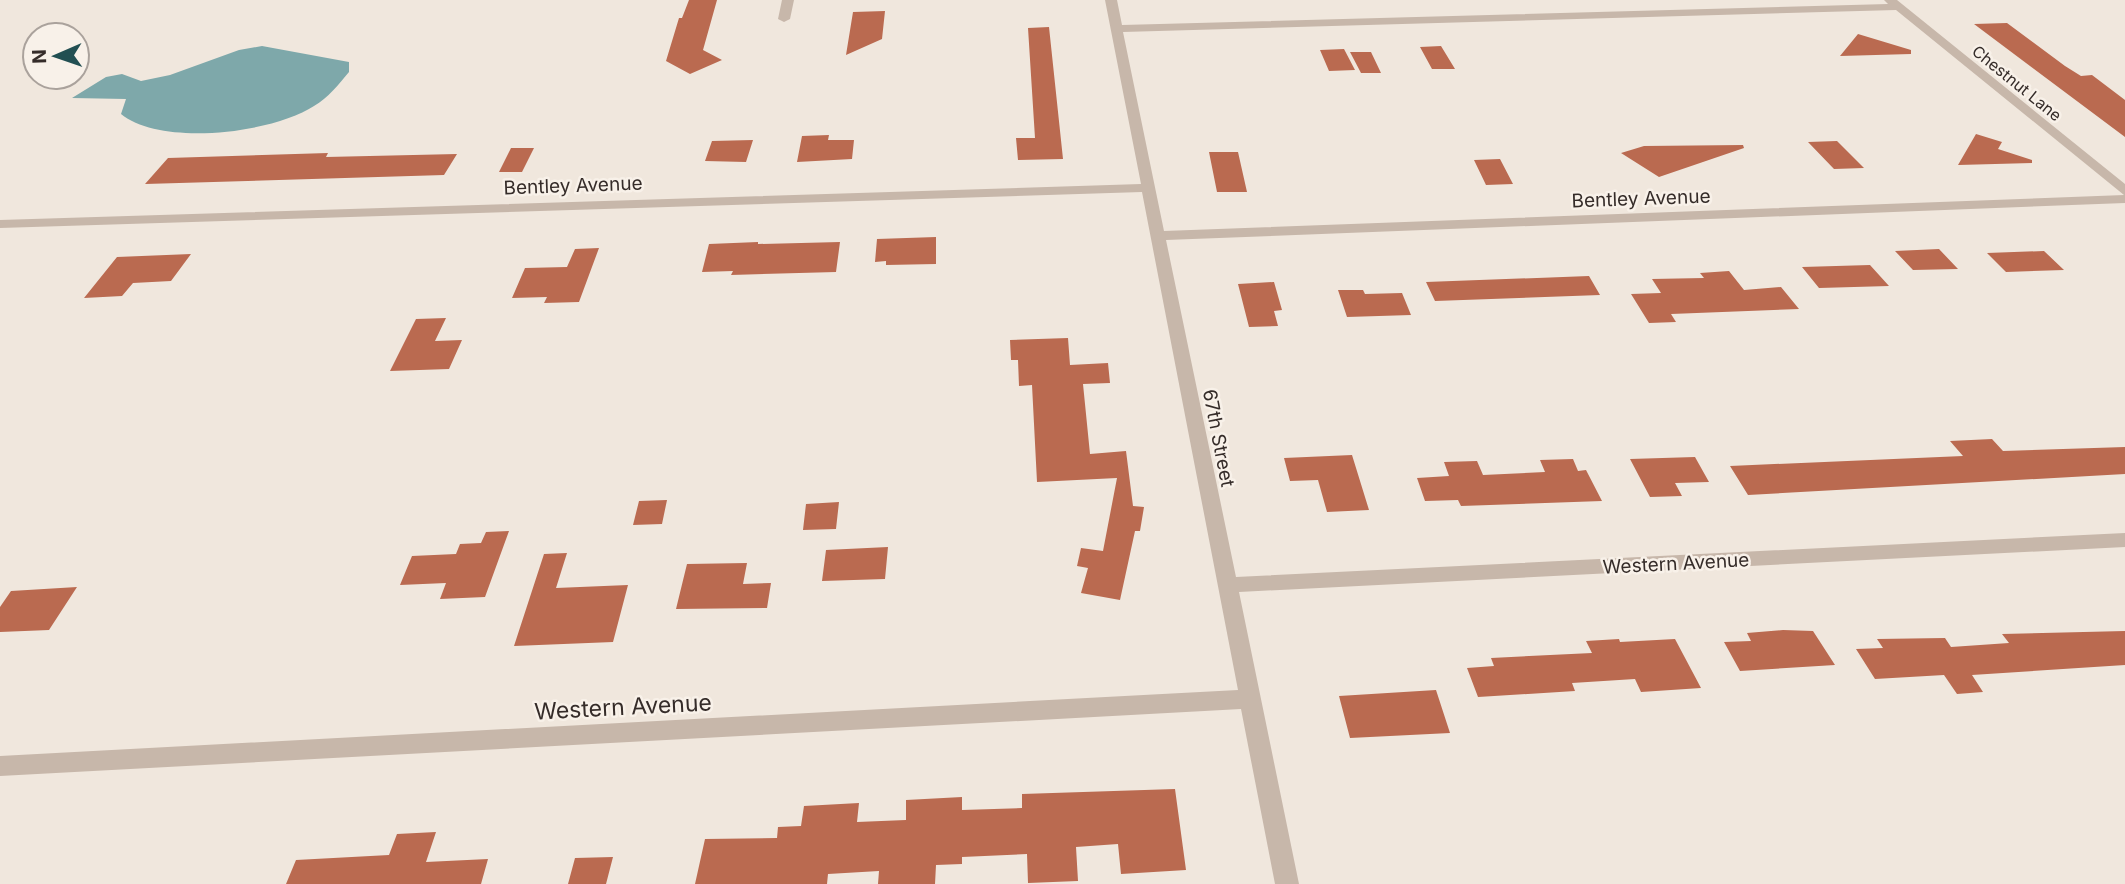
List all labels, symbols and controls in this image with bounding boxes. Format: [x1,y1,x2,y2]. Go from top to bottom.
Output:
north arrow [21,21,91,91]
street label: Chestnut Lane [1968,41,2066,125]
text: N [28,49,51,64]
street label: Bentley Avenue [503,172,643,199]
street label: Bentley Avenue [1571,185,1711,212]
street label: 67th Street [1198,387,1239,489]
street label: Western Avenue [1602,548,1750,579]
street label: Western Avenue [534,688,712,726]

